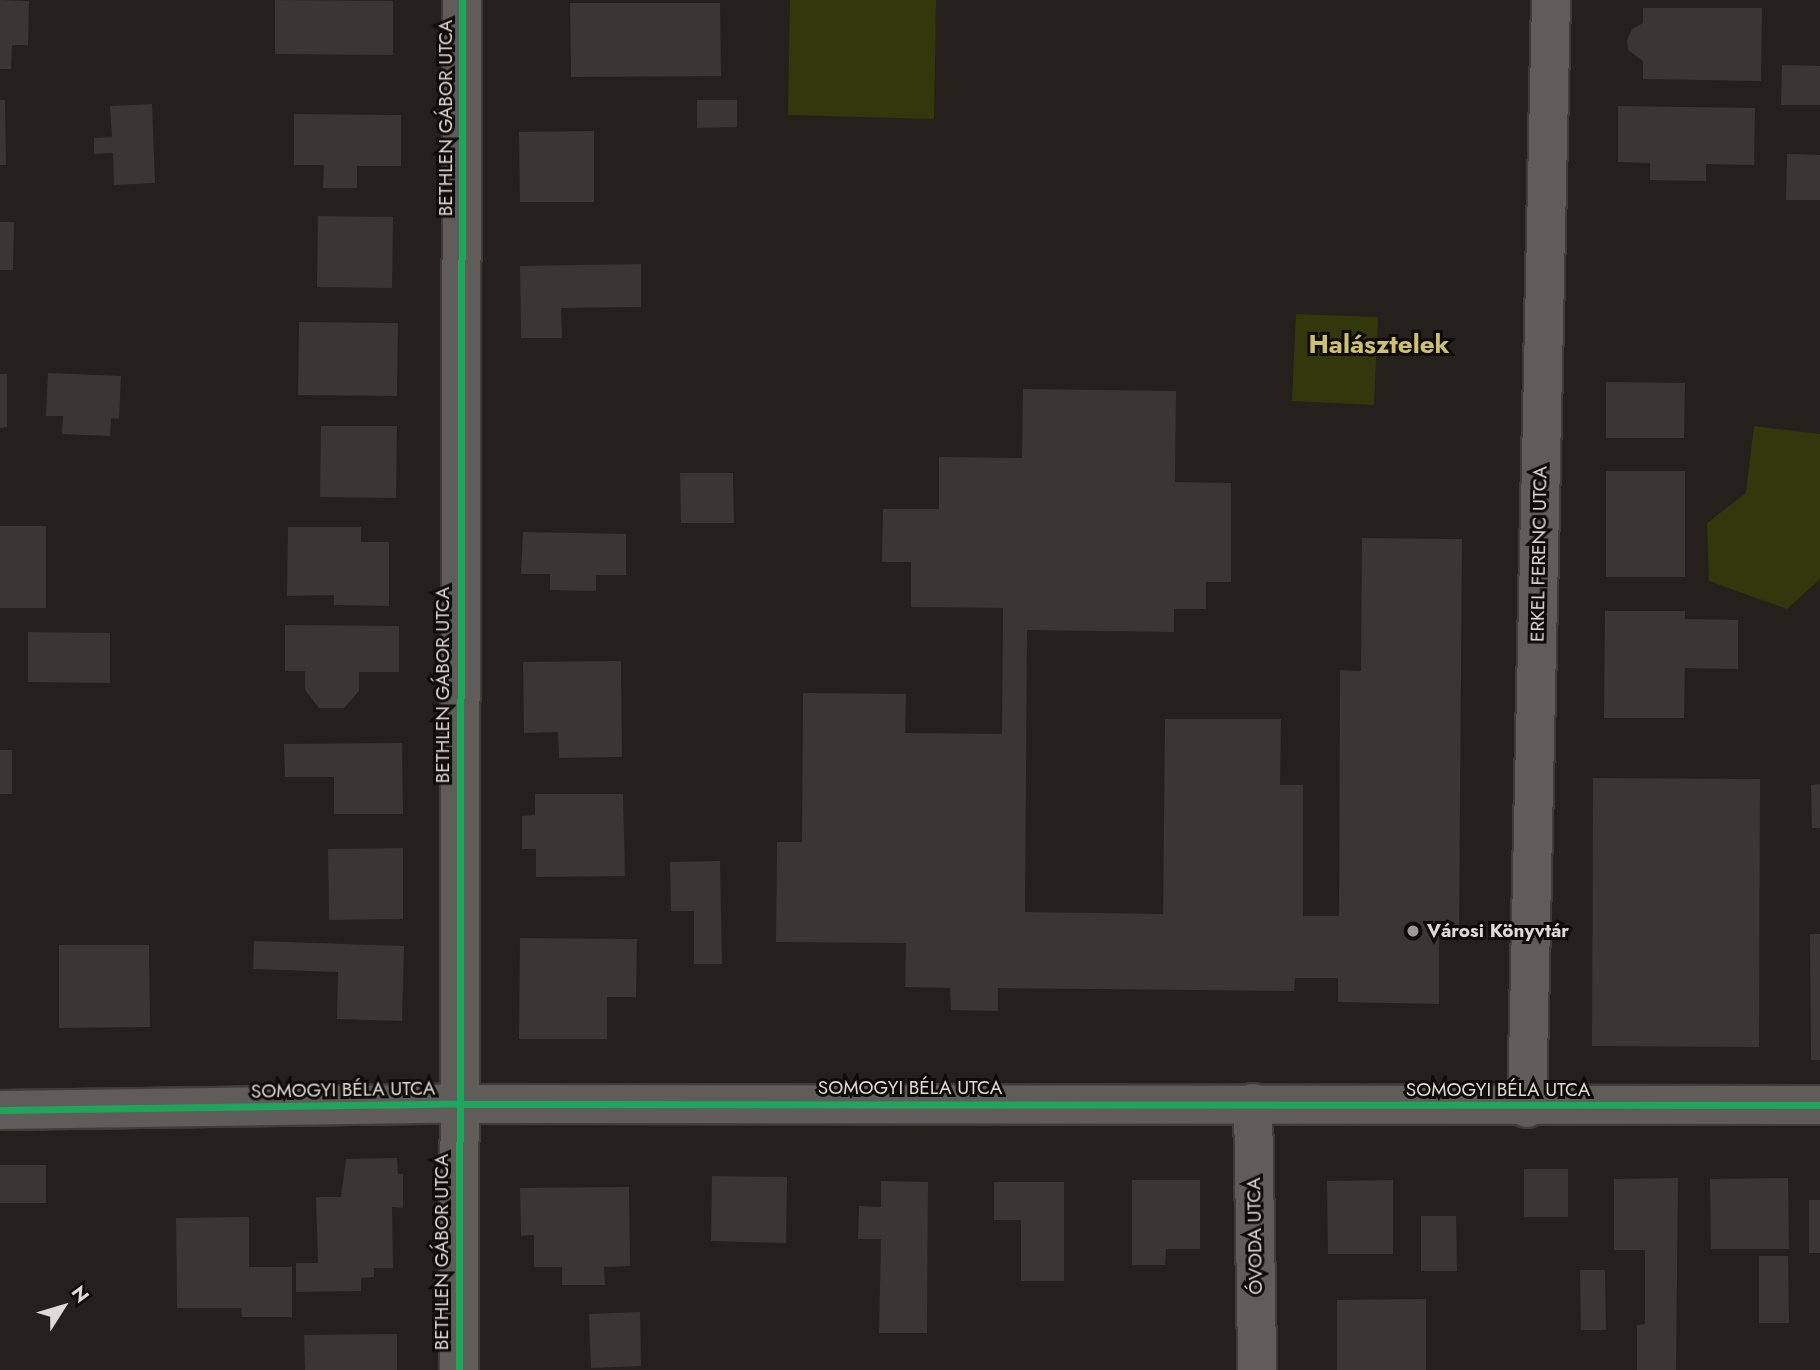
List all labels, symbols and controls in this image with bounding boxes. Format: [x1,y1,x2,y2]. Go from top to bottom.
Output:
street label: BETHLEN GÁBOR UTCA [435,20,457,216]
district label: Halásztelek [1308,329,1450,361]
street label: ERKEL FERENC UTCA [1526,466,1552,642]
street label: BETHLEN GÁBOR UTCA [432,587,454,783]
place label: Városi Könyvtár [1427,920,1569,942]
marker: Városi Könyvtár [1405,923,1421,939]
street label: SOMOGYI BÉLA UTCA [251,1077,435,1103]
street label: SOMOGYI BÉLA UTCA [818,1077,1002,1099]
street label: SOMOGYI BÉLA UTCA [1406,1079,1590,1101]
street label: BETHLEN GÁBOR UTCA [431,1154,453,1350]
street label: ÓVODA UTCA [1243,1177,1267,1295]
north arrow [28,1272,98,1342]
text: N [65,1280,95,1308]

